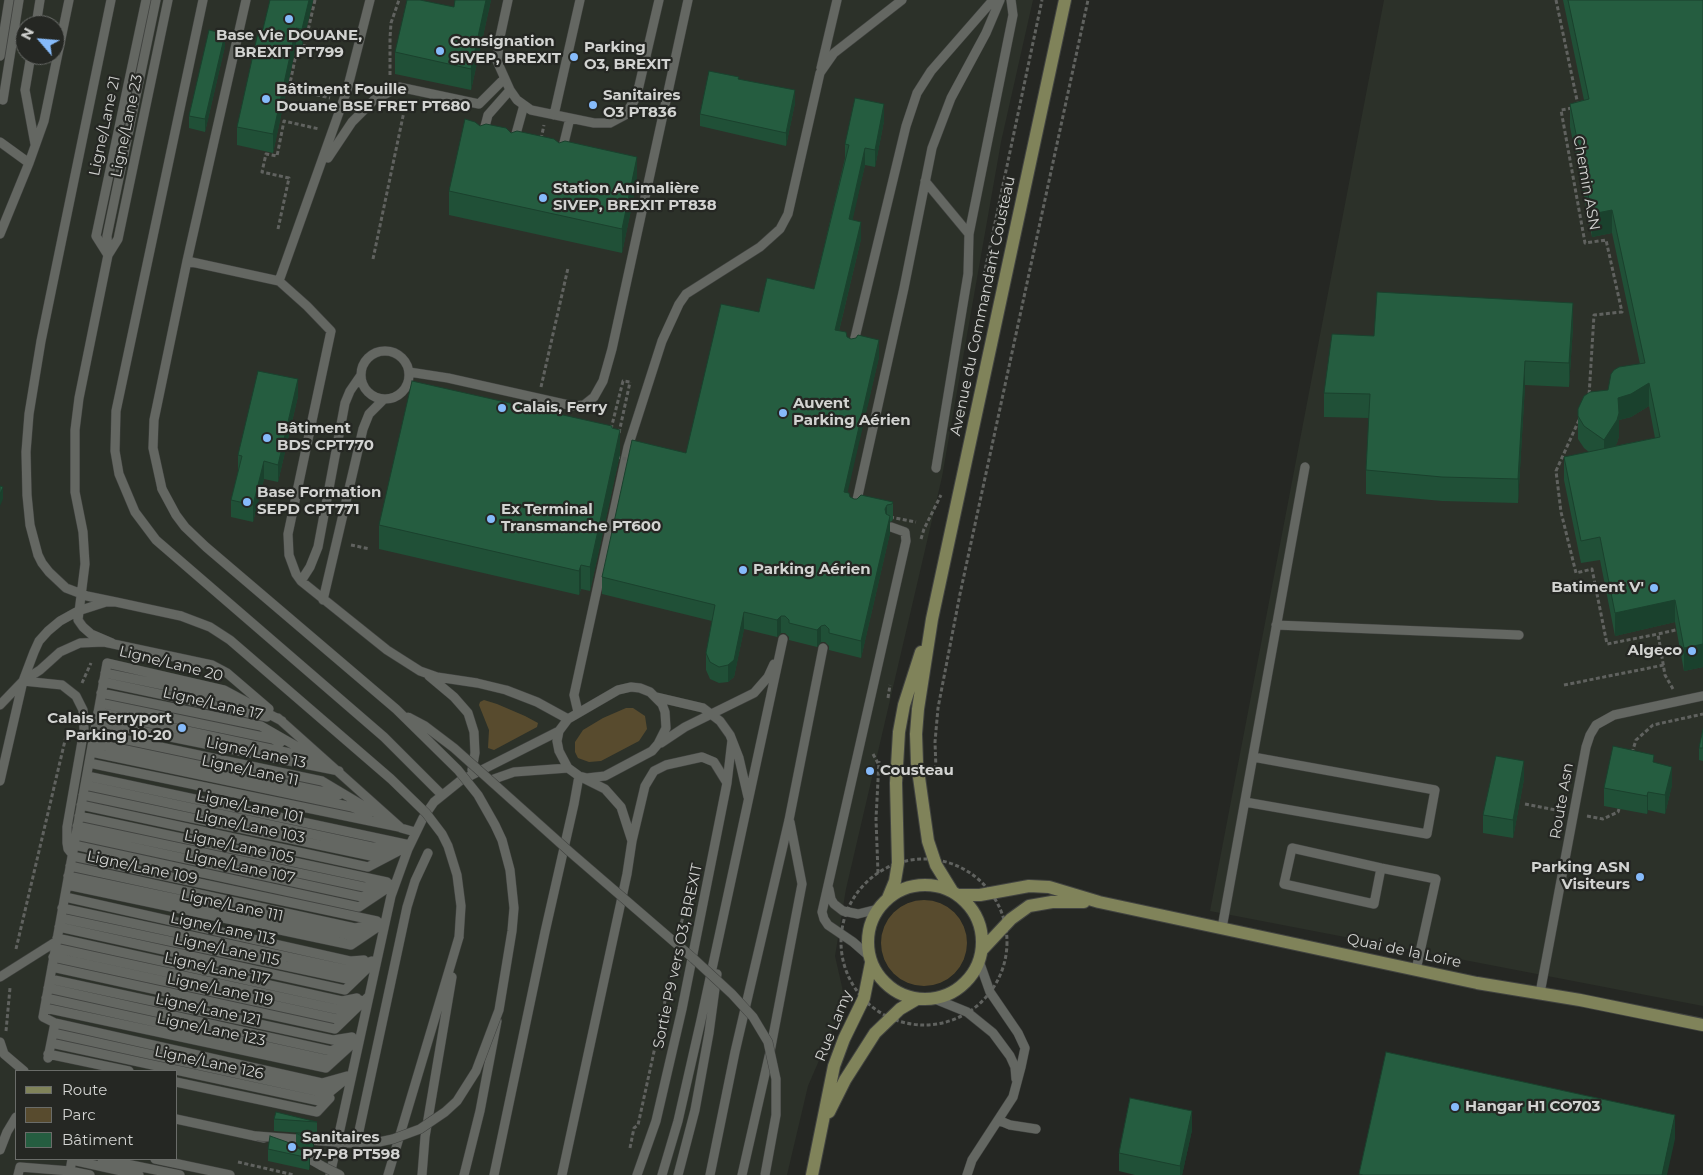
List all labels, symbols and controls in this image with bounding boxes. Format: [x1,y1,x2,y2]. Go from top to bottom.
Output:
marker: Base Vie DOUANE, BREXIT PT799 [283,13,295,25]
north arrow [15,15,65,65]
text: N [17,25,38,43]
place label: Base Vie DOUANE, BREXIT PT799 [216,27,362,62]
place label: Consignation SIVEP, BREXIT [450,33,561,68]
place label: Parking O3, BREXIT [584,39,671,74]
marker: Consignation SIVEP, BREXIT [434,45,446,57]
marker: Parking O3, BREXIT [568,51,580,63]
street label: Ligne/Lane 23 [107,73,147,179]
street label: Ligne/Lane 21 [86,74,124,178]
place label: Bâtiment Fouille Douane BSE FRET PT680 [276,81,470,116]
place label: Sanitaires O3 PT836 [603,87,680,122]
marker: Bâtiment Fouille Douane BSE FRET PT680 [260,93,272,105]
marker: Sanitaires O3 PT836 [587,99,599,111]
street label: Chemin ASN [1569,134,1603,232]
street label: Avenue du Commandant Cousteau [947,174,1019,438]
place label: Station Animalière SIVEP, BREXIT PT838 [553,180,717,215]
marker: Station Animalière SIVEP, BREXIT PT838 [537,192,549,204]
place label: Auvent Parking Aérien [793,395,911,430]
place label: Calais, Ferry [512,399,607,417]
marker: Calais, Ferry [496,402,508,414]
marker: Auvent Parking Aérien [777,407,789,419]
place label: Bâtiment BDS CPT770 [277,420,374,455]
marker: Bâtiment BDS CPT770 [261,432,273,444]
place label: Base Formation SEPD CPT771 [257,484,381,519]
marker: Base Formation SEPD CPT771 [241,496,253,508]
place label: Ex Terminal Transmanche PT600 [501,501,661,536]
marker: Ex Terminal Transmanche PT600 [485,513,497,525]
place label: Parking Aérien [753,561,871,579]
marker: Parking Aérien [737,564,749,576]
place label: Batiment V' [1551,579,1644,597]
marker: Batiment V' [1648,582,1660,594]
street label: Ligne/Lane 20 [117,642,225,686]
place label: Algeco [1627,642,1682,660]
marker: Algeco [1686,645,1698,657]
street label: Ligne/Lane 17 [161,684,265,724]
place label: Calais Ferryport Parking 10-20 [47,710,172,745]
marker: Calais Ferryport Parking 10-20 [176,722,188,734]
street label: Ligne/Lane 13 [204,734,308,772]
street label: Ligne/Lane 11 [200,752,300,790]
street label: Route Asn [1546,761,1578,841]
place label: Cousteau [880,762,954,780]
marker: Cousteau [864,765,876,777]
street label: Ligne/Lane 101 [195,787,305,827]
street label: Ligne/Lane 103 [193,807,307,847]
street label: Ligne/Lane 105 [182,827,296,867]
street label: Ligne/Lane 109 [85,847,199,889]
street label: Ligne/Lane 107 [183,847,297,887]
place label: Parking ASN Visiteurs [1531,859,1630,894]
street label: Sortie P9 vers O3, BREXIT [650,862,706,1050]
marker: Parking ASN Visiteurs [1634,871,1646,883]
street label: Ligne/Lane 111 [179,886,285,926]
street label: Ligne/Lane 113 [169,909,277,949]
street label: Ligne/Lane 115 [173,930,281,970]
street label: Quai de la Loire [1345,930,1463,972]
street label: Ligne/Lane 117 [162,949,272,989]
street label: Ligne/Lane 119 [165,970,275,1010]
street label: Rue Lamy [812,988,856,1064]
street label: Ligne/Lane 121 [154,990,262,1030]
street label: Ligne/Lane 123 [155,1010,267,1050]
street label: Ligne/Lane 126 [153,1043,265,1083]
legend [15,1070,178,1160]
text: Route [62,1080,107,1099]
place label: Hangar H1 CO703 [1465,1098,1600,1116]
marker: Hangar H1 CO703 [1449,1101,1461,1113]
text: Parc [62,1105,96,1124]
place label: Sanitaires P7-P8 PT598 [302,1129,400,1164]
text: Bâtiment [62,1130,134,1149]
marker: Sanitaires P7-P8 PT598 [286,1141,298,1153]

